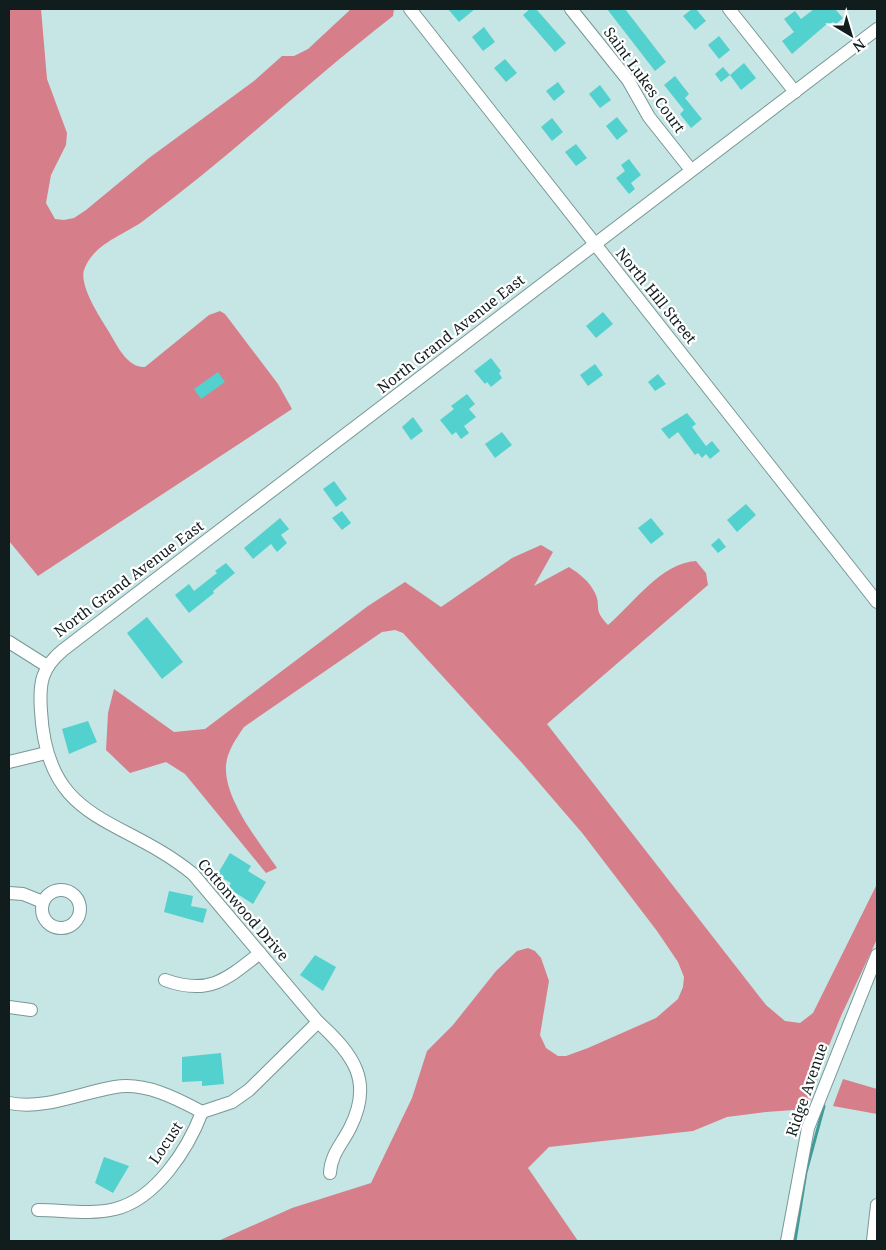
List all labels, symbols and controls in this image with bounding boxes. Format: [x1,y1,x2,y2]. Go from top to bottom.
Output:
north arrow [826,10,876,60]
street label: Saint Lukes Court [600,23,690,136]
text: N [849,35,870,57]
street label: North Hill Street [612,243,702,347]
street label: North Grand Avenue East [373,269,528,397]
street label: North Grand Avenue East [50,515,207,641]
street label: Cottonwood Drive [194,854,294,965]
street label: Ridge Avenue [781,1040,831,1139]
street label: Locust [144,1117,187,1167]

